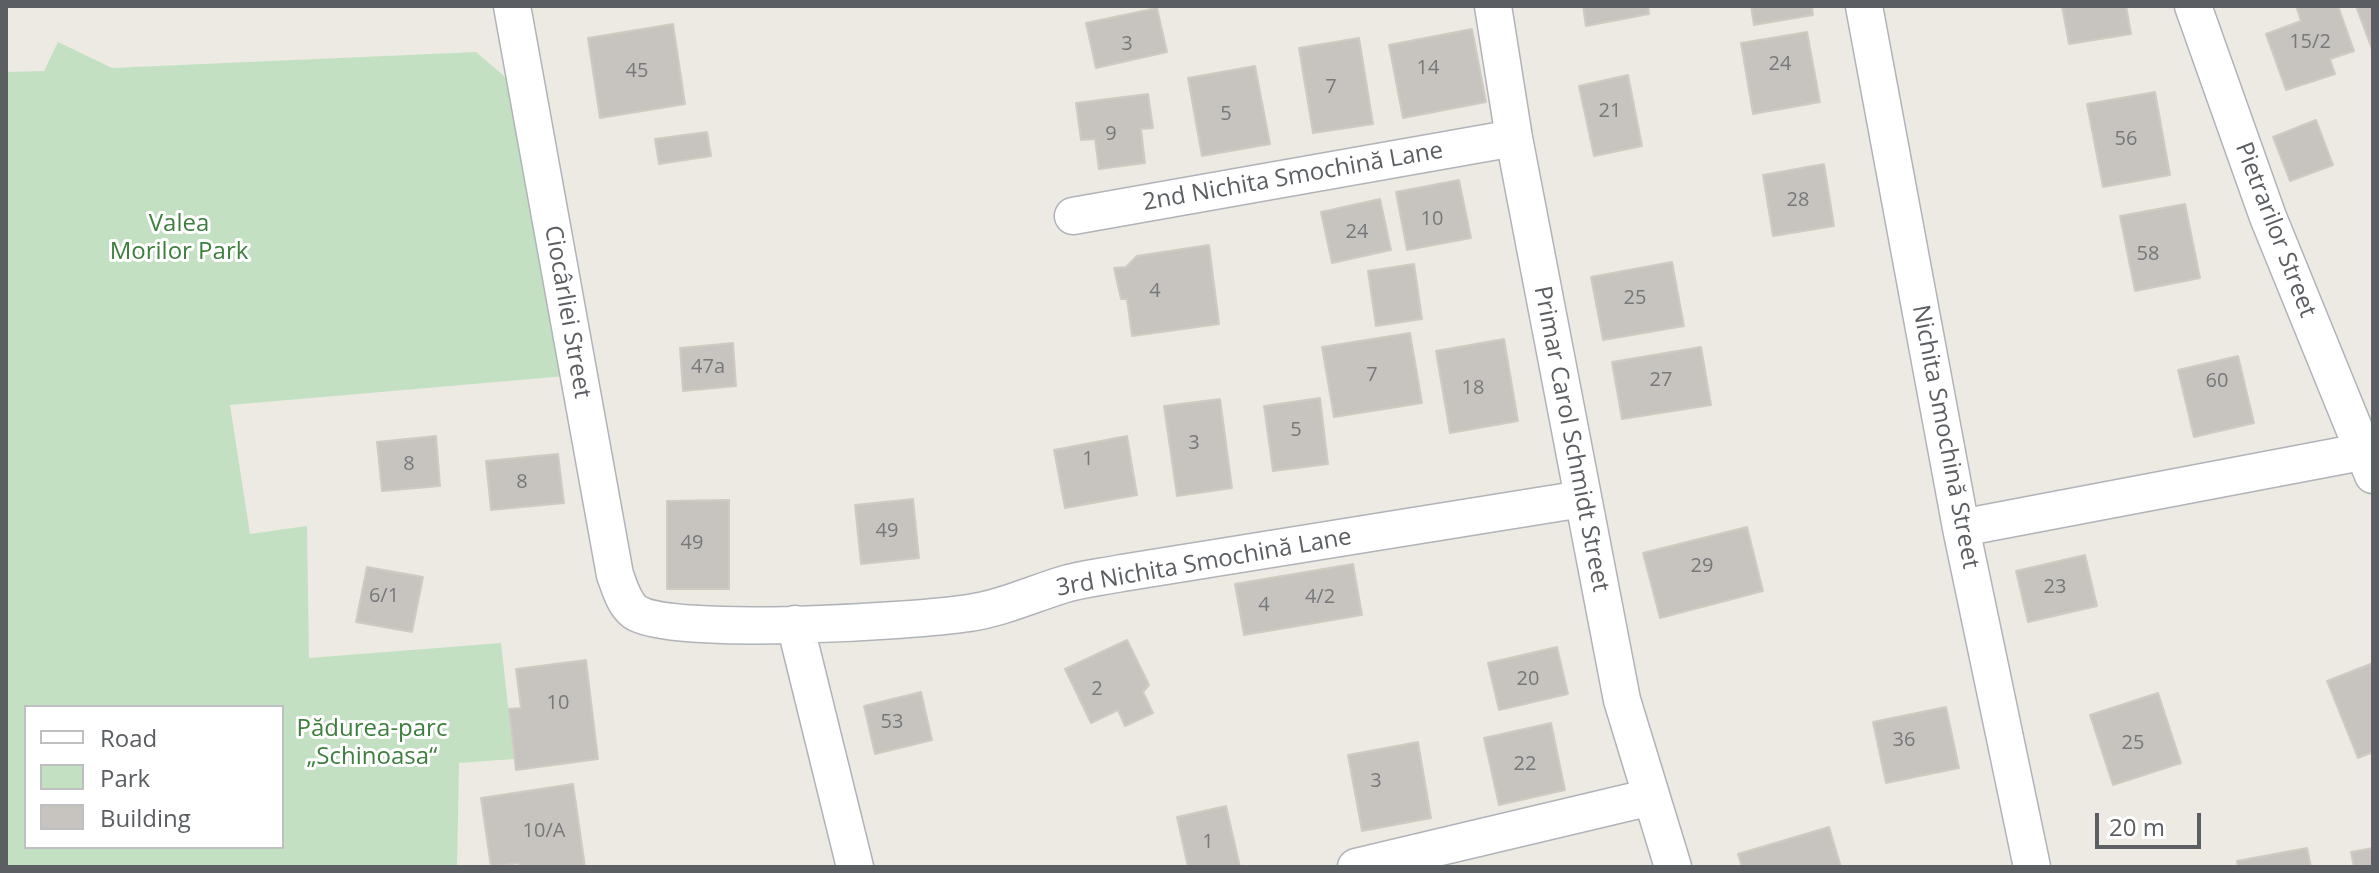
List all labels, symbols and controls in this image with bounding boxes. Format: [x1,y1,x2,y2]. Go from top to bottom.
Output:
house number: 15/2 [2289,30,2331,54]
house number: 3 [1121,32,1133,56]
house number: 24 [1769,52,1791,76]
house number: 14 [1417,56,1439,80]
house number: 45 [626,59,648,83]
house number: 7 [1325,75,1337,99]
house number: 21 [1599,99,1621,123]
house number: 5 [1220,102,1232,126]
house number: 9 [1105,122,1117,146]
house number: 56 [2115,127,2137,151]
street label: 2nd Nichita Smochină Lane [1141,136,1445,218]
street label: Pietrarilor Street [2228,138,2322,322]
house number: 28 [1787,188,1809,212]
house number: 10 [1421,207,1443,231]
park label: Valea Morilor Park [110,210,248,266]
house number: 24 [1346,220,1368,244]
street label: Ciocârliei Street [538,223,596,401]
house number: 58 [2137,242,2159,266]
house number: 4 [1149,279,1161,303]
street label: Primar Carol Schmidt Street [1527,284,1615,594]
house number: 25 [1624,286,1646,310]
street label: Nichita Smochină Street [1905,303,1985,571]
house number: 47a [691,355,725,379]
house number: 7 [1366,363,1378,387]
house number: 27 [1650,368,1672,392]
house number: 60 [2206,369,2228,393]
house number: 18 [1462,376,1484,400]
house number: 5 [1290,418,1302,442]
house number: 3 [1188,431,1200,455]
house number: 1 [1082,447,1094,471]
house number: 8 [403,452,415,476]
house number: 8 [516,470,528,494]
house number: 49 [876,519,898,543]
street label: 3rd Nichita Smochină Lane [1054,523,1354,603]
house number: 49 [681,531,703,555]
house number: 29 [1691,554,1713,578]
house number: 23 [2044,575,2066,599]
house number: 6/1 [369,584,399,608]
house number: 4/2 [1305,585,1335,609]
house number: 4 [1258,593,1270,617]
house number: 20 [1517,667,1539,691]
house number: 2 [1091,677,1103,701]
house number: 10 [547,691,569,715]
legend [24,705,284,849]
house number: 53 [881,710,903,734]
park label: Pădurea-parc „Schinoasa“ [297,715,447,771]
text: Road [100,721,157,754]
house number: 36 [1893,728,1915,752]
house number: 25 [2122,731,2144,755]
house number: 22 [1514,752,1536,776]
text: Park [100,761,150,794]
house number: 3 [1370,769,1382,793]
scale bar [2099,797,2205,847]
text: Building [100,801,191,834]
text: 20 m [2109,810,2165,843]
house number: 10/A [523,819,565,843]
house number: 1 [1202,830,1214,854]

